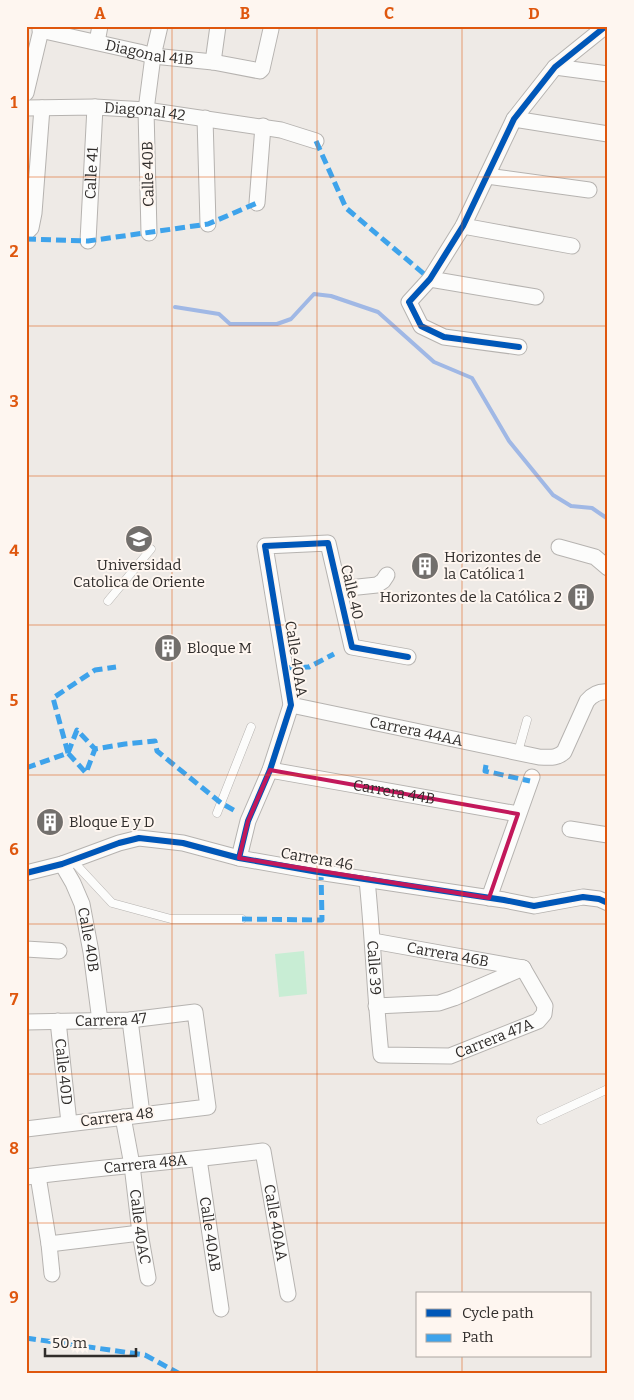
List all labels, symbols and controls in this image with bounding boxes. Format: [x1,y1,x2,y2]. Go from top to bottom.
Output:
text: A [94,4,106,23]
text: B [240,4,250,23]
text: C [384,4,394,23]
text: D [528,4,540,23]
street label: Diagonal 41B [104,36,194,69]
text: 1 [11,93,18,112]
street label: Diagonal 42 [104,99,187,125]
street label: Calle 40B [138,141,158,207]
street label: Calle 41 [81,146,102,200]
text: 2 [9,242,19,261]
text: 3 [9,392,19,411]
school or university icon: Universidad Catolica de Oriente [124,524,154,554]
text: 4 [9,541,19,560]
place label: Horizontes de la Católica 1 [444,548,541,583]
building icon: Horizontes de la Católica 1 [410,551,440,581]
place label: Universidad Catolica de Oriente [73,556,205,591]
street label: Calle 40 [337,563,367,621]
building icon: Horizontes de la Católica 2 [566,582,596,612]
place label: Horizontes de la Católica 2 [379,588,562,606]
street label: Calle 40AA [281,620,311,699]
building icon: Bloque M [153,633,183,663]
place label: Bloque M [187,639,252,657]
text: 5 [10,691,19,710]
street label: Carrera 44AA [368,713,465,750]
street label: Carrera 44B [352,776,437,808]
building icon: Bloque E y D [35,807,65,837]
place label: Bloque E y D [69,813,155,831]
text: 6 [9,840,19,859]
street label: Carrera 46 [279,844,355,874]
street label: Calle 40B [74,906,103,973]
street label: Carrera 46B [405,938,490,971]
street label: Calle 39 [363,940,385,996]
text: 7 [10,990,19,1009]
street label: Carrera 47 [75,1009,148,1030]
street label: Carrera 47A [452,1015,536,1062]
street label: Calle 40D [51,1038,76,1106]
street label: Carrera 48 [79,1104,155,1130]
text: 8 [9,1139,19,1158]
street label: Carrera 48A [103,1151,188,1177]
street label: Calle 40AA [260,1183,291,1262]
street label: Calle 40AC [126,1188,154,1266]
street label: Calle 40AB [196,1195,224,1273]
text: 9 [9,1288,19,1307]
legend [416,1292,592,1358]
text: Cycle path [462,1304,534,1322]
scale bar [45,1325,136,1357]
text: Path [462,1328,494,1346]
text: 50 m [52,1334,88,1352]

